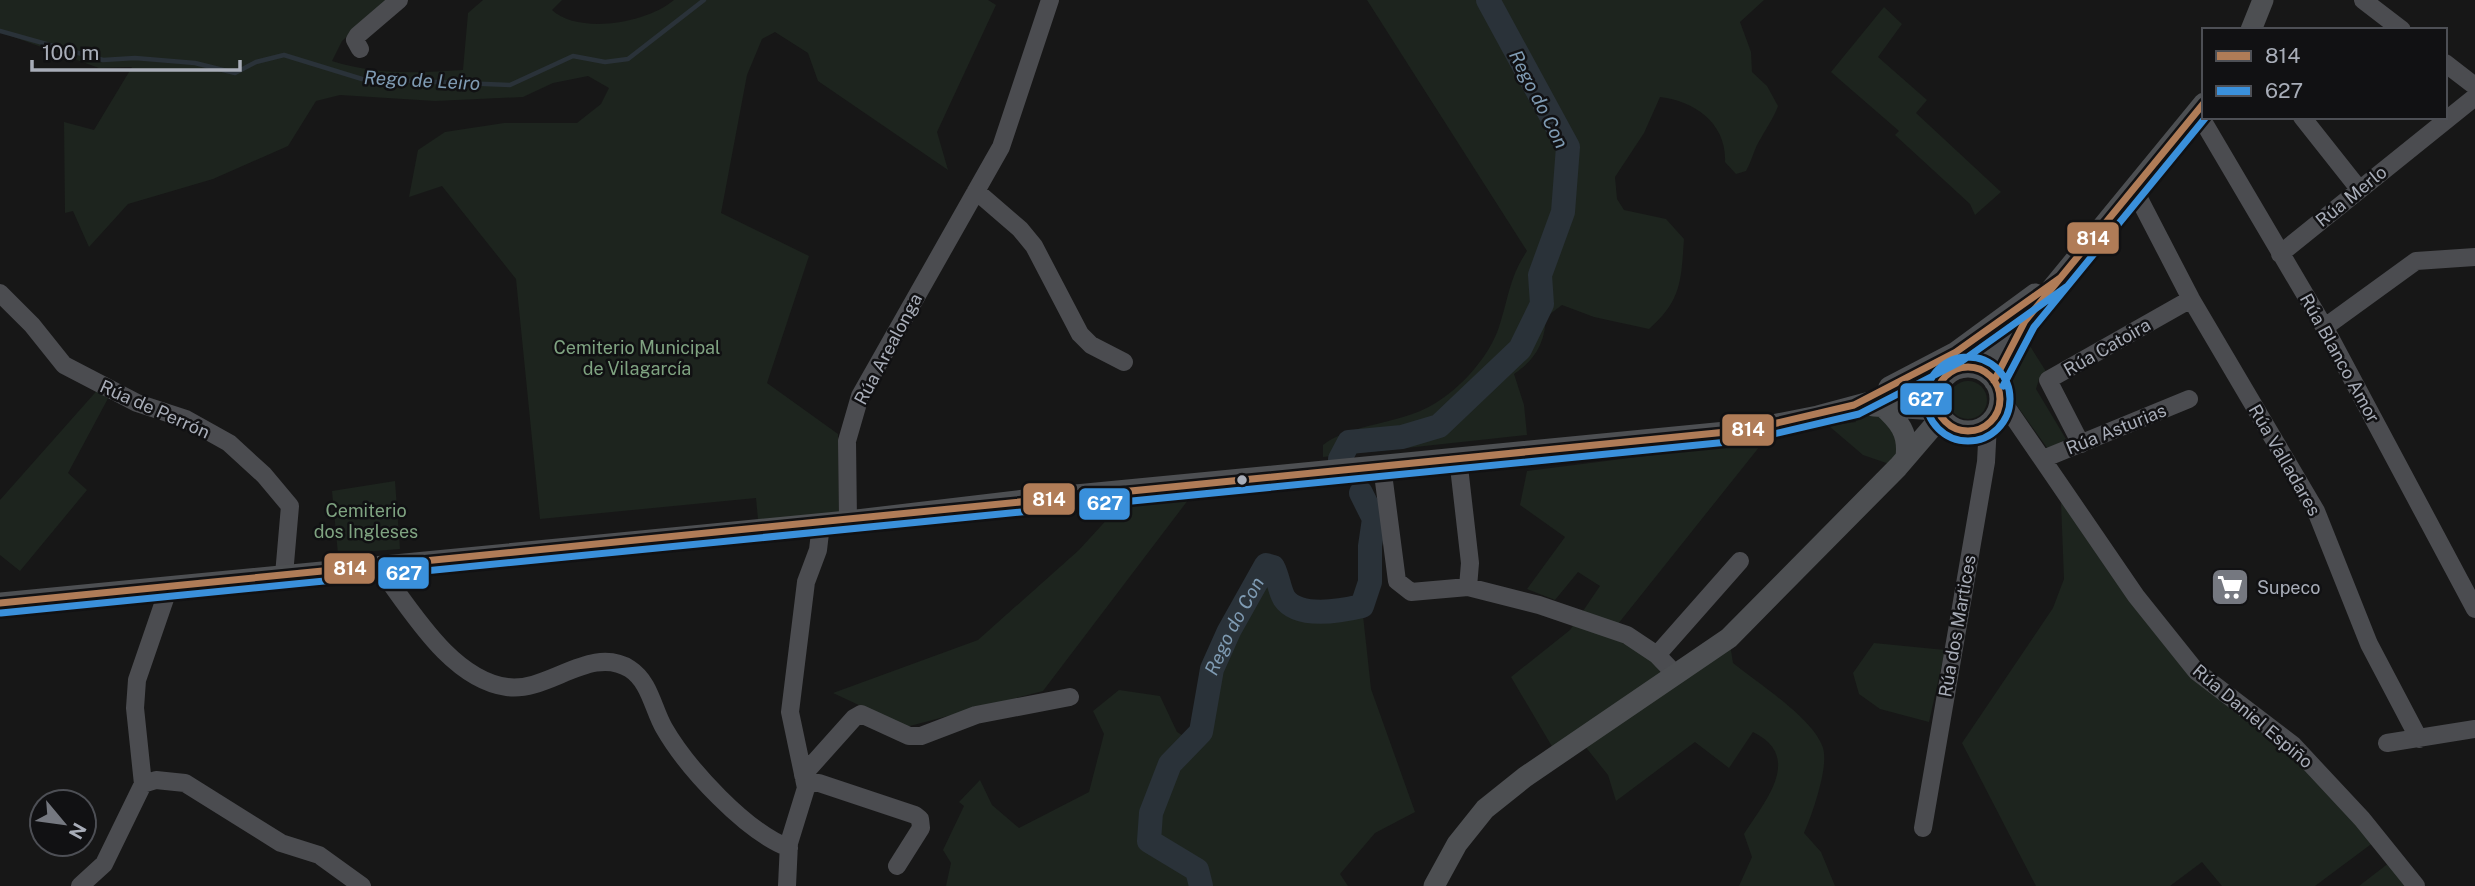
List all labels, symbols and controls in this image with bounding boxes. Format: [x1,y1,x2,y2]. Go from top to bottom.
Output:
scale bar [32,28,240,72]
legend [2202,28,2447,119]
text: 100 m [42,40,99,65]
text: 814 [2265,43,2300,68]
water label: Rego do Con [1505,46,1573,152]
water label: Rego de Leiro [363,66,481,94]
text: 627 [2265,78,2303,103]
street label: Rúa Merlo [2311,161,2391,231]
line badge: 814 [2066,221,2120,255]
text: 814 [2076,227,2110,249]
street label: Rúa Arealonga [850,290,926,408]
street label: Rúa Blanco Amor [2296,290,2384,426]
street label: Rúa Catoira [2060,314,2154,380]
park label: Cemiterio Municipal de Vilagarcía [553,337,721,379]
street label: Rúa de Perrón [97,375,213,443]
line badge: 627 [1899,382,1953,416]
text: 627 [1908,388,1944,410]
street label: Rúa Asturias [2063,399,2169,459]
street label: Rúa Valladares [2245,401,2325,519]
line badge: 814 [1721,413,1775,447]
text: 814 [1731,418,1765,440]
unlabelled marker [1235,473,1249,487]
line badge: 814 [1022,482,1076,516]
line badge: 627 [1078,487,1131,521]
text: 814 [1032,488,1066,510]
text: 627 [1087,492,1123,514]
park label: Cemiterio dos Ingleses [314,500,418,542]
line badge: 814 [323,552,376,585]
street label: Rúa dos Martices [1934,553,1980,699]
line badge: 627 [377,556,430,590]
text: 814 [333,557,367,579]
text: 627 [386,562,422,584]
supermarket icon: Supeco [2209,566,2251,608]
water label: Rego do Con [1200,573,1268,678]
place label: Supeco [2257,577,2320,598]
street label: Rúa Daniel Espiño [2189,660,2317,772]
north arrow [28,788,98,858]
text: N [65,819,91,843]

